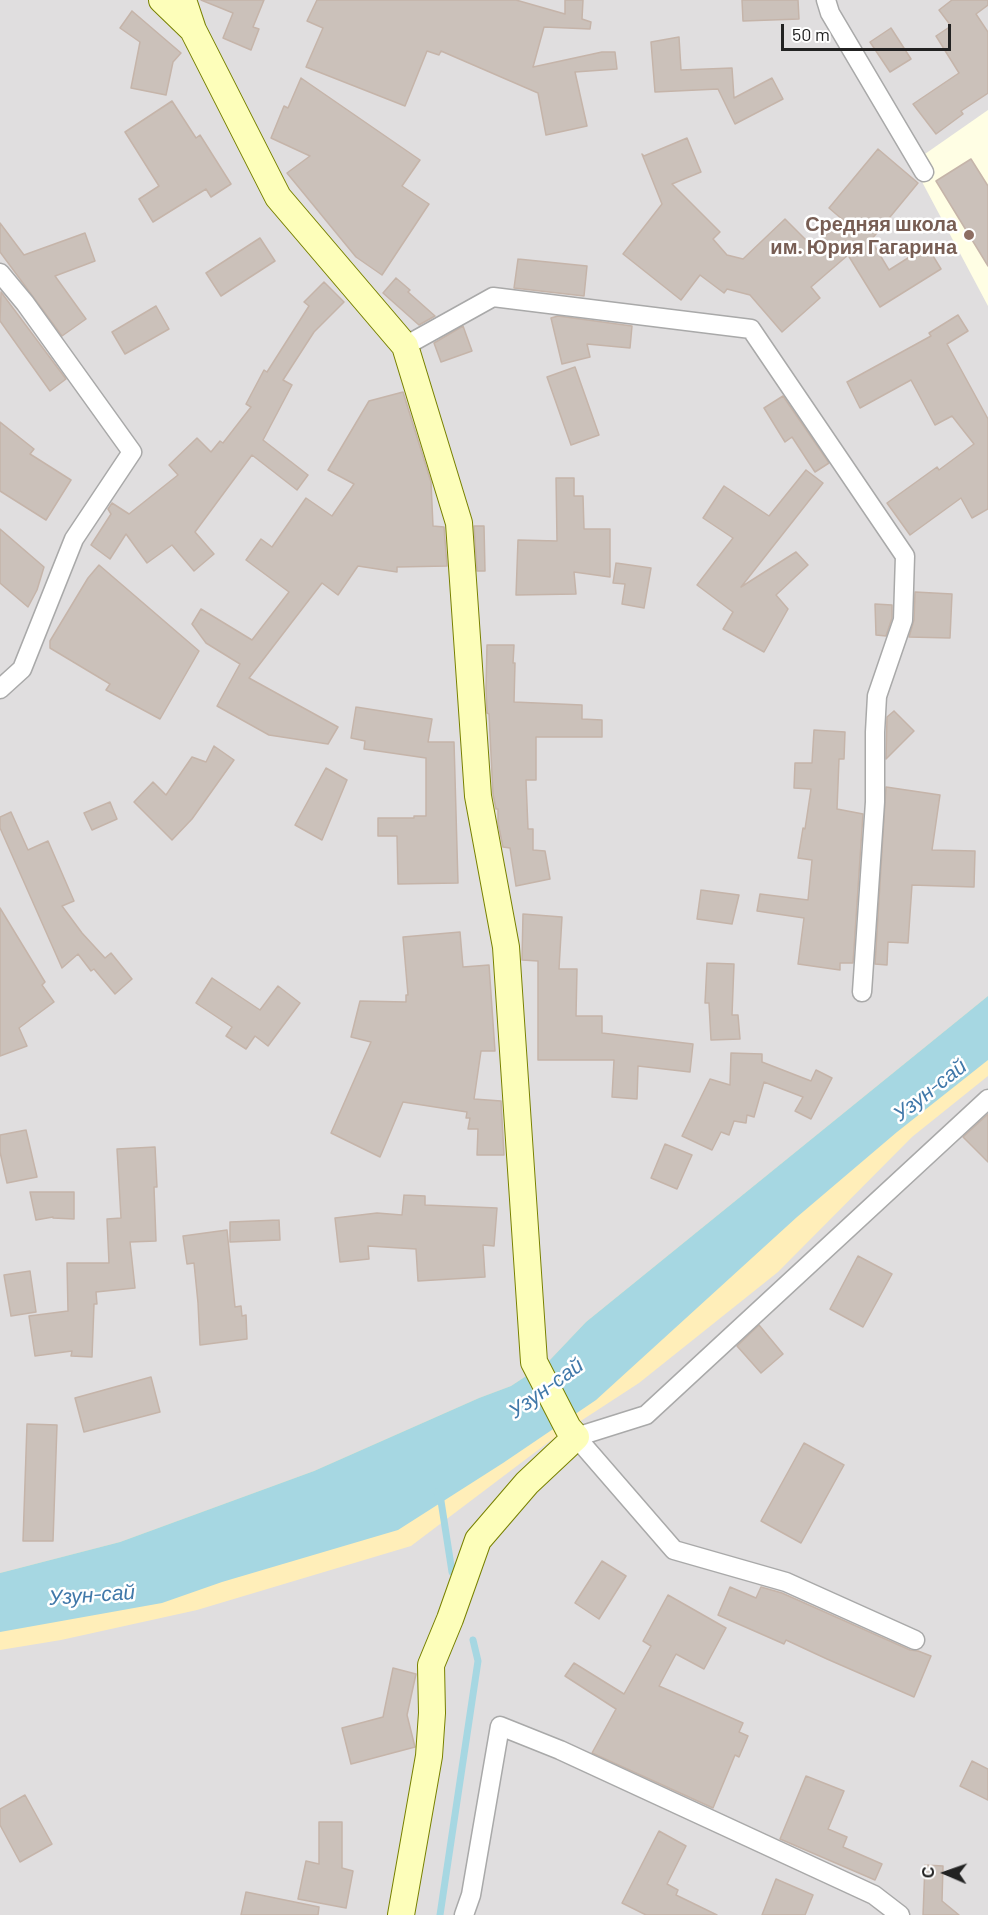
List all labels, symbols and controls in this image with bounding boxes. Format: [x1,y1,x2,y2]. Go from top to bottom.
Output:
scale bar [784,12,954,50]
text: 50 m [792,23,830,45]
place label: Средняя школа им. Юрия Гагарина [770,212,957,259]
marker: Средняя школа им. Юрия Гагарина [962,228,976,242]
water label: Узун-сай [888,1054,972,1126]
water label: Узун-сай [504,1352,588,1424]
water label: Узун-сай [48,1579,136,1611]
north arrow [916,1843,976,1903]
text: С [918,1866,937,1878]

